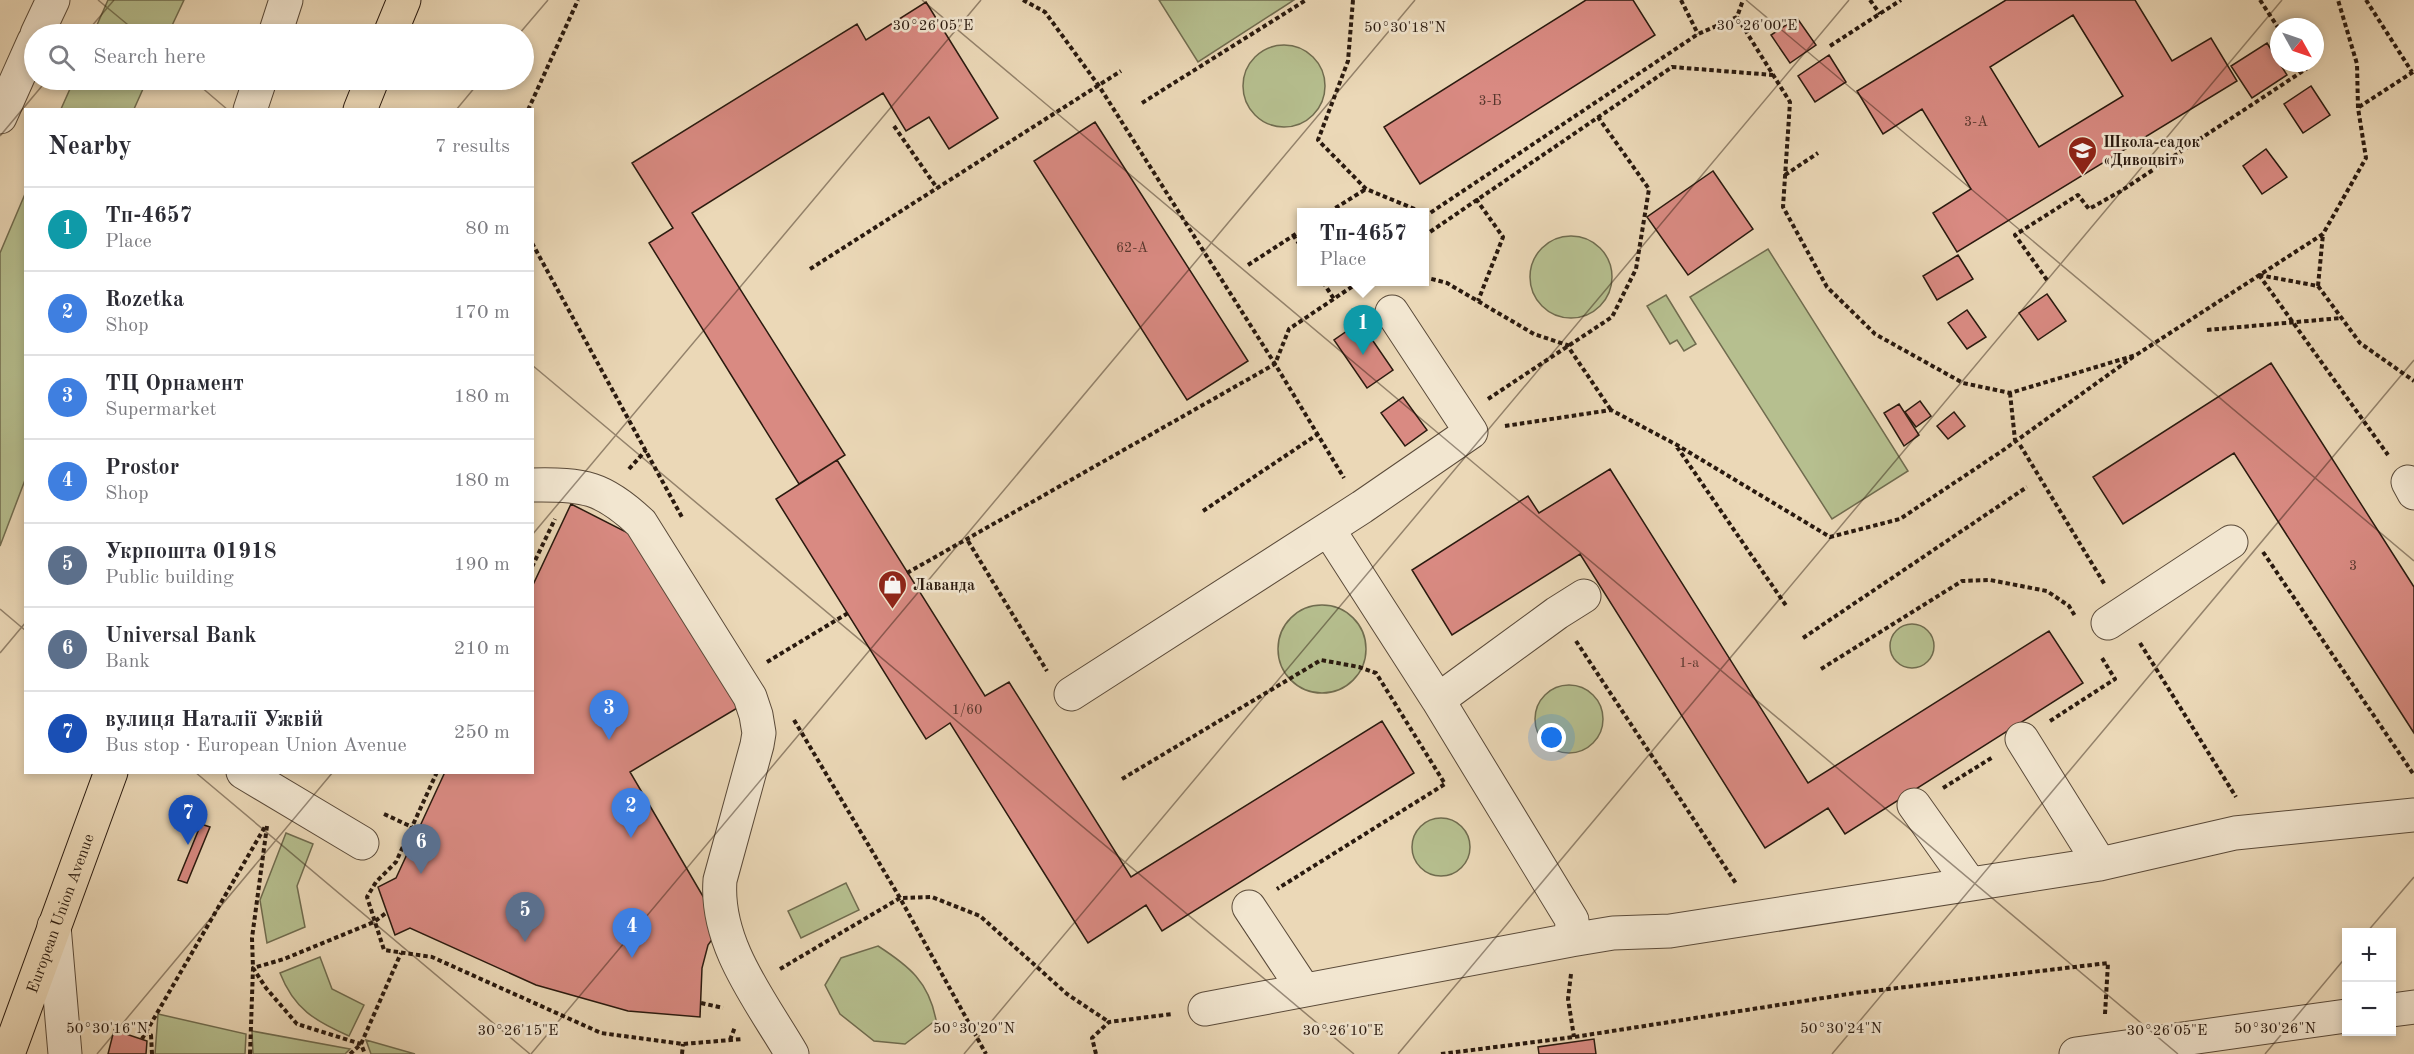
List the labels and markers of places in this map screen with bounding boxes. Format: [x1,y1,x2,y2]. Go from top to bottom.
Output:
school or university icon: Школа-садок «Дивоцвіт» [2066,134,2098,176]
place label: Школа-садок «Дивоцвіт» [2103,135,2201,169]
pin: 1 [1344,306,1382,355]
shop icon: Лаванда [876,568,908,610]
place label: Лаванда [913,578,975,594]
pin: 3 [590,690,628,740]
pin: 2 [612,788,650,838]
pin: 7 [168,796,207,845]
pin: 6 [402,824,440,874]
pin: 5 [506,892,544,942]
pin: 4 [612,908,652,958]

